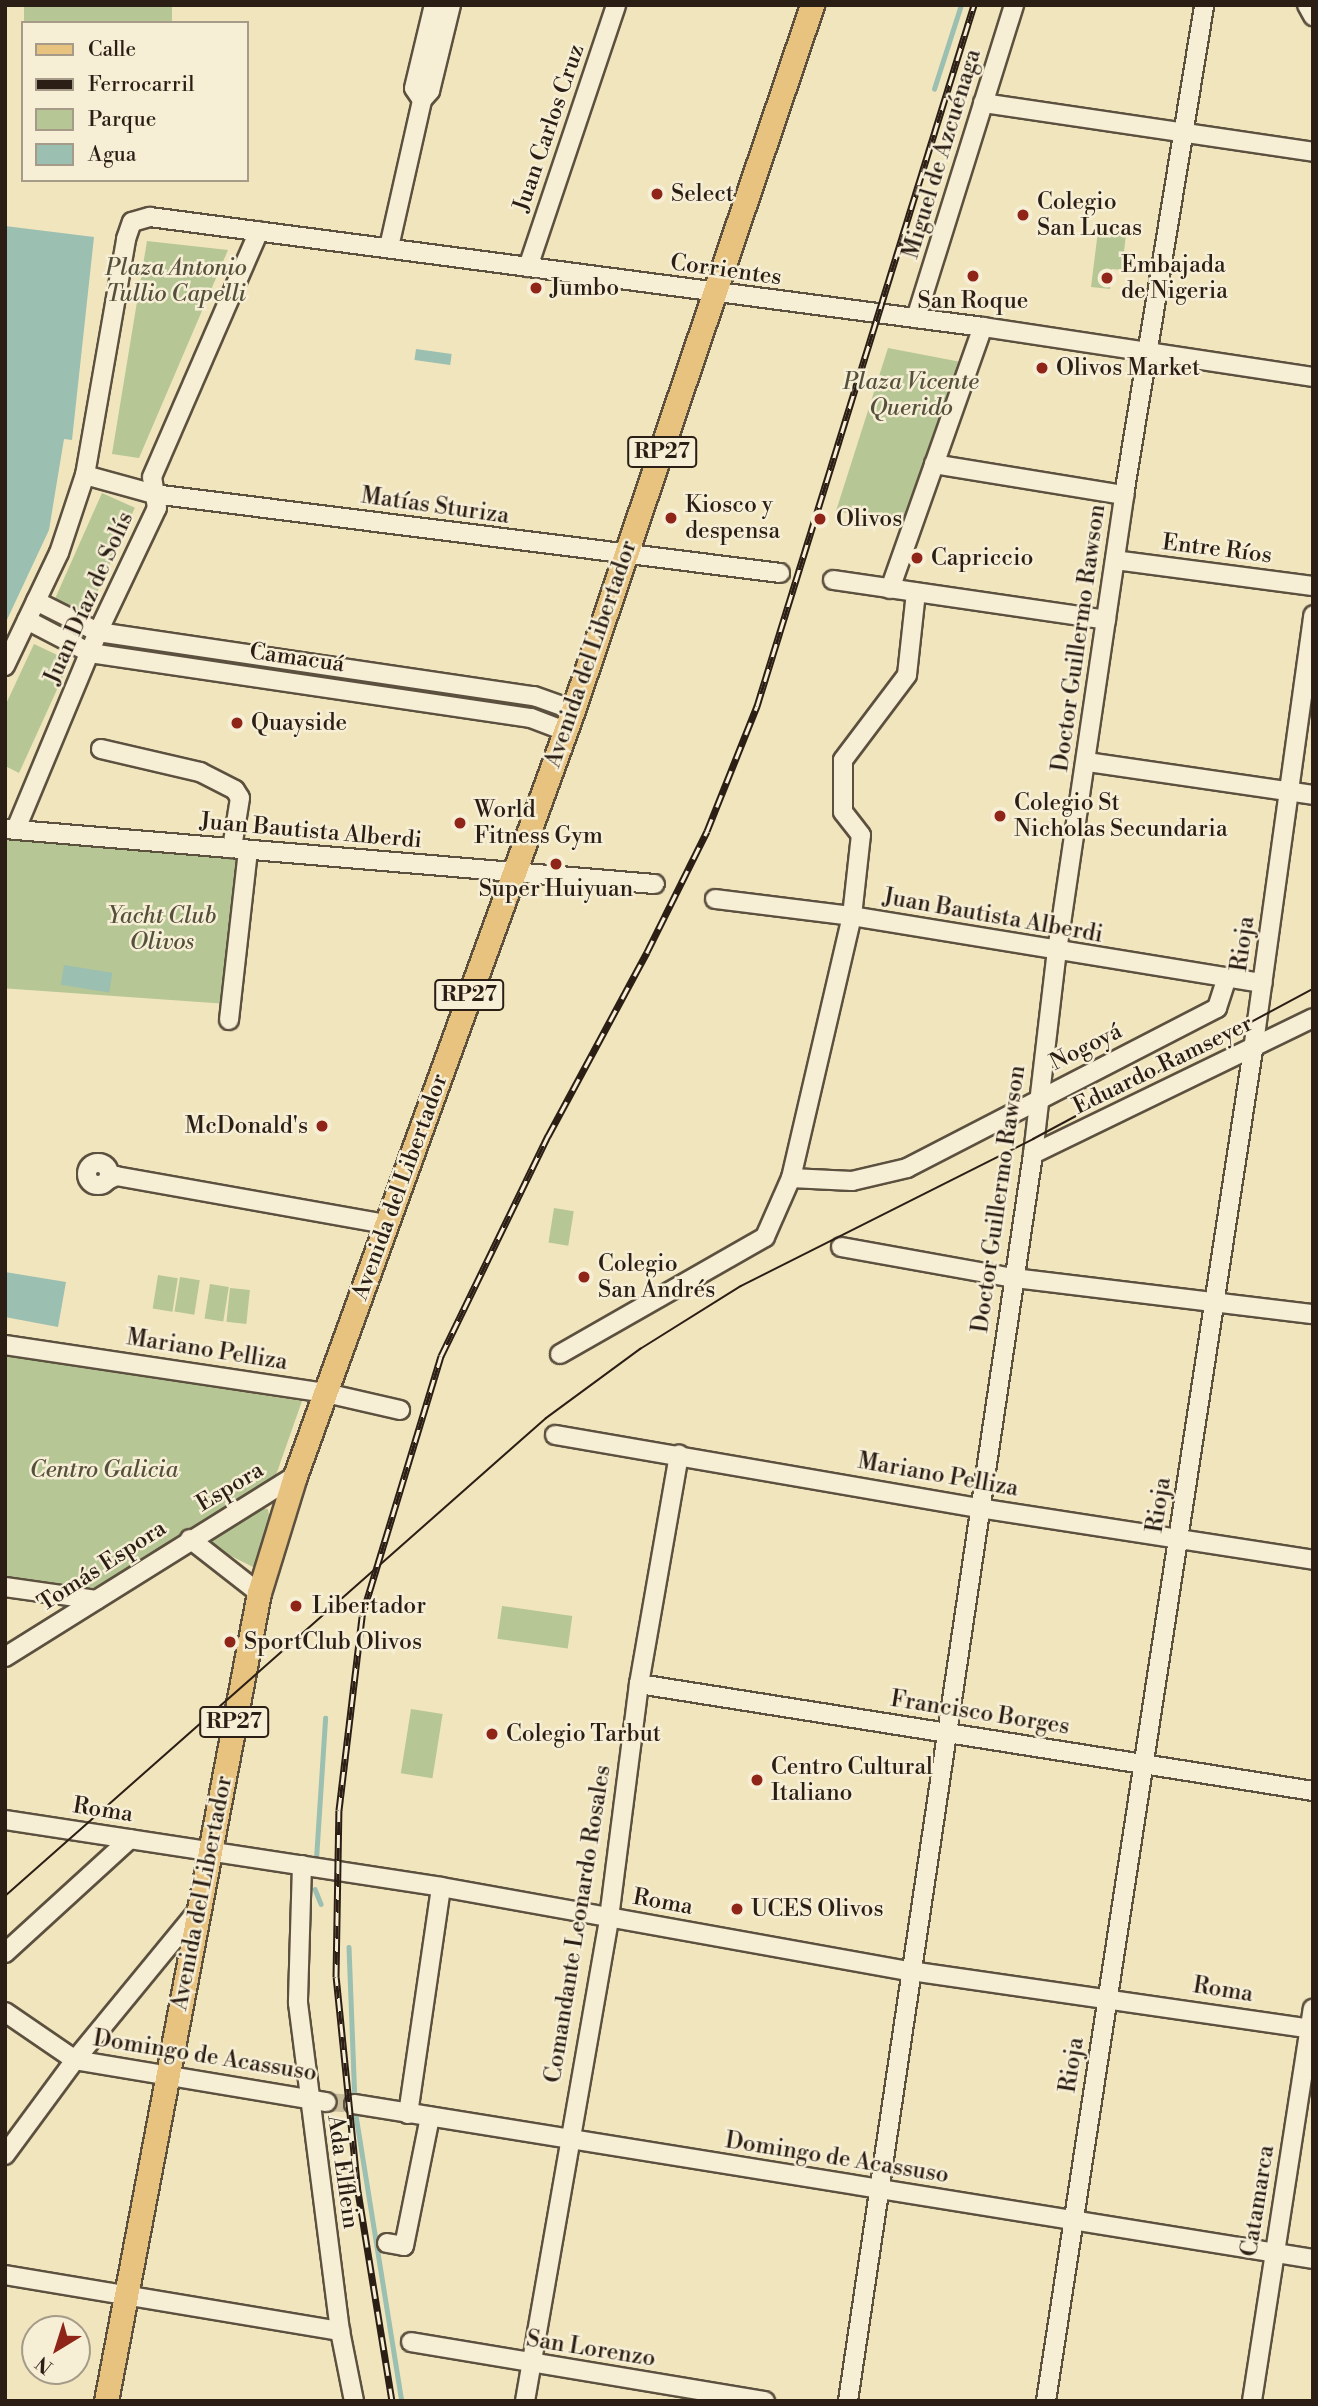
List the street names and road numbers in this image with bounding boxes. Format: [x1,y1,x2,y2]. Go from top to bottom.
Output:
street label: Juan Carlos Cruz [507,41,591,215]
street label: Miguel de Azcuénaga [897,46,987,262]
street label: Corrientes [669,249,783,291]
road number: RP27 [627,434,697,470]
street label: Matías Sturiza [359,482,511,530]
street label: Doctor Guillermo Rawson [1047,502,1111,774]
street label: Juan Díaz de Solís [39,507,139,689]
street label: Entre Ríos [1161,529,1273,569]
street label: Avenida del Libertador [539,537,643,771]
street label: Camacuá [248,638,346,678]
street label: Juan Bautista Alberdi [199,808,423,854]
street label: Juan Bautista Alberdi [881,883,1105,949]
street label: Rioja [1225,915,1261,973]
road number: RP27 [434,978,504,1012]
street label: Eduardo Ramseyer [1069,1010,1257,1120]
street label: Nogoyá [1045,1017,1127,1077]
street label: Doctor Guillermo Rawson [967,1063,1031,1335]
street label: Avenida del Libertador [346,1070,454,1304]
street label: Mariano Pelliza [124,1324,290,1376]
street label: Mariano Pelliza [855,1447,1021,1503]
street label: Espora [191,1456,269,1518]
street label: Rioja [1141,1475,1177,1535]
street label: Tomás Espora [33,1514,171,1618]
street label: Francisco Borges [889,1685,1071,1741]
road number: RP27 [199,1704,269,1740]
street label: Comandante Leonardo Rosales [539,1763,617,2085]
street label: Avenida del Libertador [166,1773,238,2013]
street label: Roma [71,1792,135,1828]
street label: Roma [631,1883,695,1921]
street label: Roma [1191,1972,1255,2008]
street label: Domingo de Acassuso [91,2025,319,2087]
street label: Rioja [1054,2035,1090,2095]
street label: Ada Elflein [321,2113,365,2231]
street label: Domingo de Acassuso [723,2127,951,2189]
street label: Catamarca [1236,2143,1280,2259]
street label: San Lorenzo [524,2325,658,2373]

